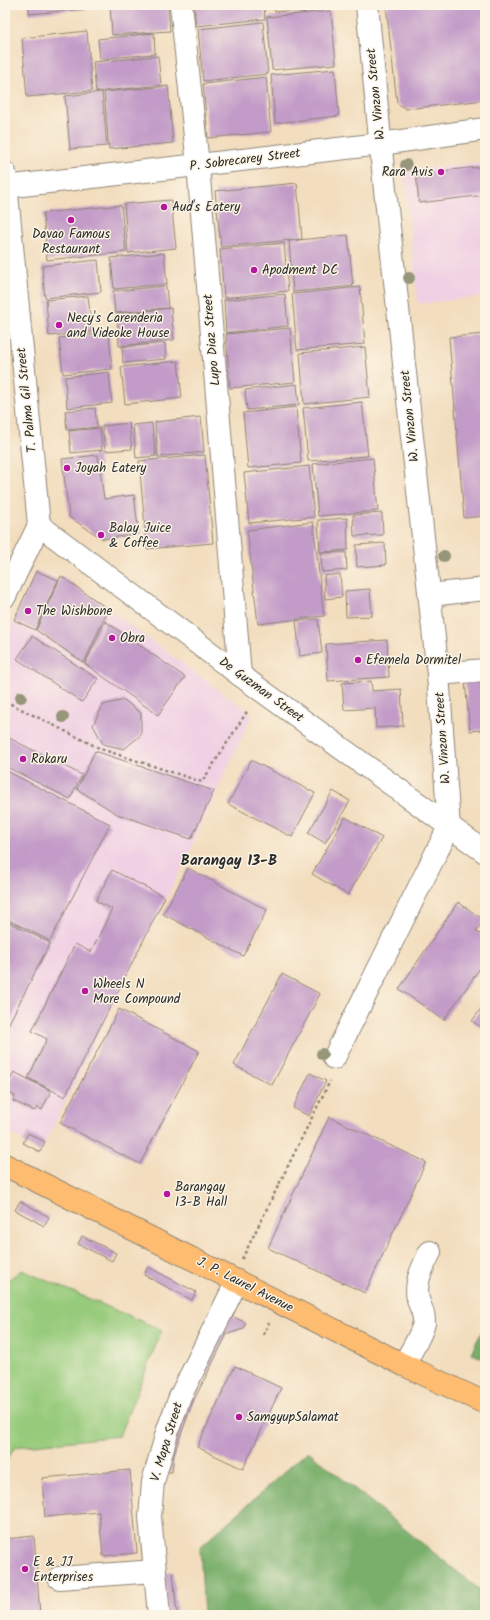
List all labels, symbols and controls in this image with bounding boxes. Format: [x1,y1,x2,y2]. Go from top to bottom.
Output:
street label: W. Vinzon Street [361,46,391,141]
street label: P. Sobrecarey Street [188,143,303,177]
place label: Rara Avis [382,162,433,183]
marker: Rara Avis [436,167,446,177]
place label: Aud's Eatery [172,197,241,218]
marker: Aud's Eatery [159,202,169,212]
marker: Davao Famous Restaurant [66,215,76,225]
place label: Davao Famous Restaurant [32,224,111,260]
place label: Apodment DC [262,260,338,281]
marker: Apodment DC [249,265,259,275]
street label: Lupo Diaz Street [197,292,226,387]
place label: Necy's Carenderia and Videoke House [67,308,170,344]
marker: Necy's Carenderia and Videoke House [54,320,64,330]
street label: T. Palma Gil Street [11,345,43,454]
street label: W. Vinzon Street [395,368,425,463]
place label: Joyah Eatery [75,458,147,479]
marker: Joyah Eatery [62,463,72,473]
place label: Balay Juice & Coffee [109,518,171,554]
marker: Balay Juice & Coffee [96,530,106,540]
place label: The Wishbone [36,601,112,622]
marker: The Wishbone [23,606,33,616]
place label: Obra [120,628,145,649]
marker: Obra [107,633,117,643]
place label: Efemela Dormitel [366,650,461,671]
street label: De Guzman Street [214,652,309,729]
marker: Efemela Dormitel [353,655,363,665]
street label: W. Vinzon Street [429,690,457,785]
place label: Rokaru [31,749,68,770]
marker: Rokaru [18,754,28,764]
district label: Barangay 13-B [181,849,277,873]
place label: Wheels N More Compound [93,974,181,1010]
marker: Wheels N More Compound [80,986,90,996]
place label: Barangay 13-B Hall [175,1177,227,1213]
marker: Barangay 13-B Hall [162,1189,172,1199]
street label: J. P. Laurel Avenue [193,1252,297,1318]
street label: V. Mapa Street [145,1399,189,1484]
place label: SamgyupSalamat [247,1407,340,1428]
marker: SamgyupSalamat [234,1412,244,1422]
place label: E & JJ Enterprises [33,1552,94,1588]
marker: E & JJ Enterprises [20,1564,30,1574]

